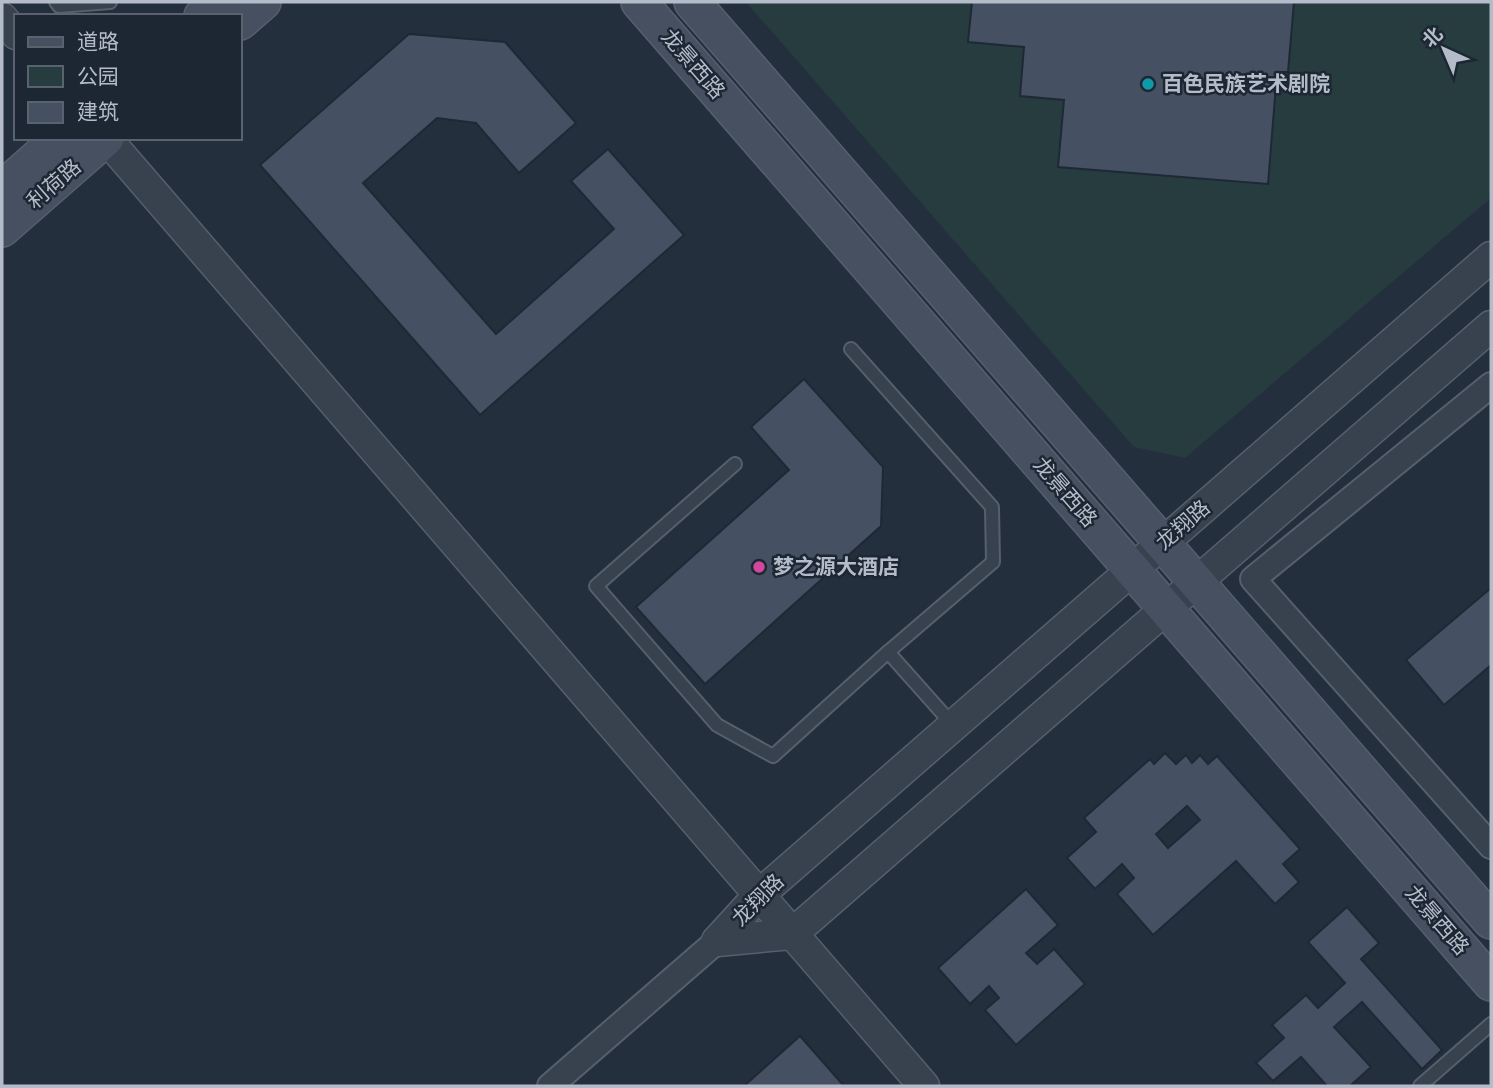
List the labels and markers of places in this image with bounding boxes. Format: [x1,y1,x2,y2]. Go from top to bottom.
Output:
place label: 百色民族艺术剧院 [1162,71,1330,96]
marker: 百色民族艺术剧院 [1140,76,1156,92]
place label: 梦之源大酒店 [773,554,899,579]
marker: 梦之源大酒店 [751,559,767,575]

